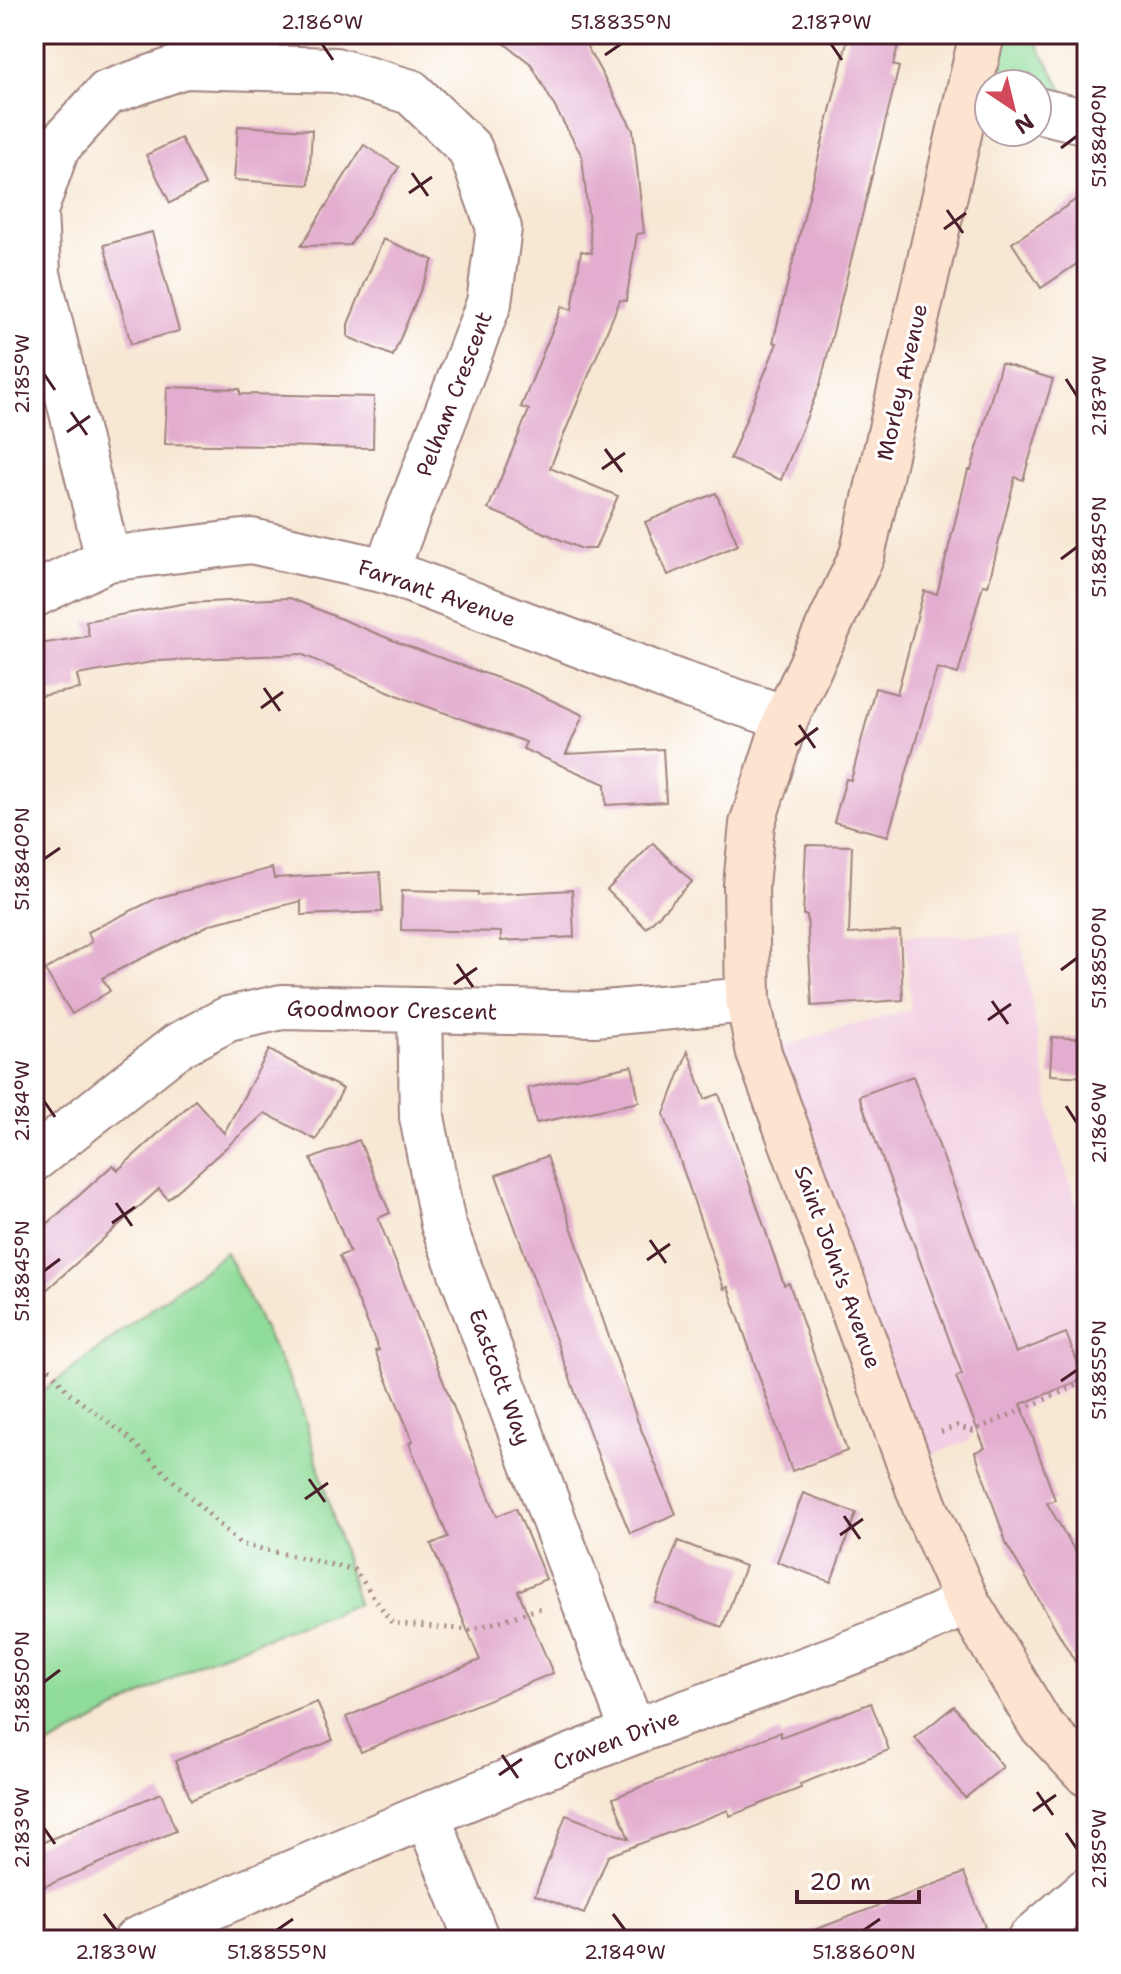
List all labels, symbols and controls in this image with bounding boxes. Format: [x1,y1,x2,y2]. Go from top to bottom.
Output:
text: 2.186°W [281,9,363,35]
text: 51.8835°N [570,9,672,35]
text: 2.187°W [790,9,872,35]
north arrow [973,68,1053,148]
text: 51.8840°N [1086,84,1112,188]
text: N [1009,107,1040,141]
street label: Morley Avenue [870,301,934,463]
street label: Pelham Crescent [409,307,499,481]
text: 2.185°W [9,334,35,414]
text: 2.187°W [1086,355,1112,437]
text: 51.8845°N [1086,496,1112,598]
street label: Farrant Avenue [354,552,520,634]
text: 51.8840°N [9,807,35,911]
text: 51.8850°N [1086,907,1112,1009]
street label: Goodmoor Crescent [286,994,498,1026]
text: 2.184°W [9,1060,35,1142]
text: 2.186°W [1086,1082,1112,1164]
street label: Saint John's Avenue [788,1161,888,1373]
text: 51.8845°N [9,1220,35,1322]
street label: Eastcott Way [462,1305,538,1449]
text: 51.8855°N [1086,1320,1112,1420]
text: 51.8850°N [9,1631,35,1733]
street label: Craven Drive [549,1703,683,1777]
text: 2.183°W [9,1787,35,1869]
text: 2.185°W [1086,1809,1112,1889]
scale bar [797,1854,919,1904]
text: 20 m [809,1866,871,1898]
text: 2.183°W [75,1939,157,1965]
text: 51.8855°N [227,1939,327,1965]
text: 2.184°W [584,1939,666,1965]
text: 51.8860°N [812,1939,916,1965]

